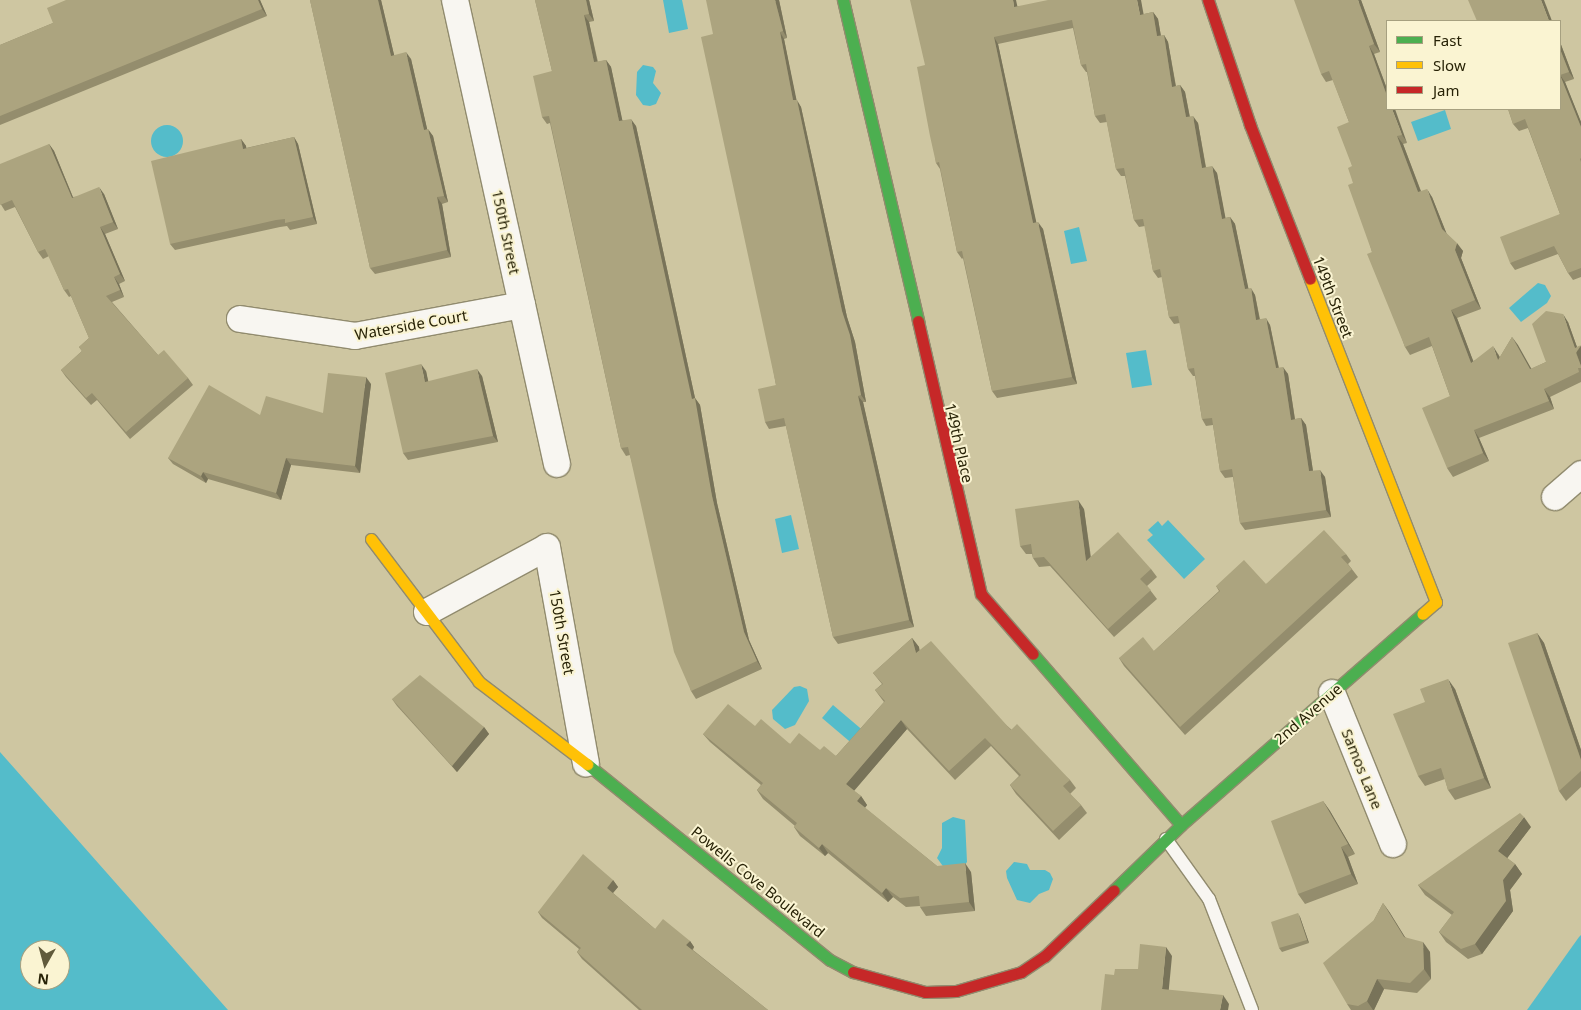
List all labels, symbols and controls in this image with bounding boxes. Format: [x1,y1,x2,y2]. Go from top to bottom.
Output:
legend [1386,20,1561,110]
text: Fast [1433,30,1462,50]
text: Slow [1433,55,1466,75]
text: Jam [1433,80,1460,100]
street label: 150th Street [488,188,524,276]
street label: 149th Street [1309,254,1357,340]
street label: Waterside Court [353,306,469,344]
street label: 149th Place [941,401,977,485]
street label: 150th Street [546,588,578,676]
street label: 2nd Avenue [1271,680,1345,748]
street label: Samos Lane [1338,726,1386,812]
street label: Powells Cove Boulevard [688,823,828,941]
north arrow [20,940,70,990]
text: N [36,969,50,990]

